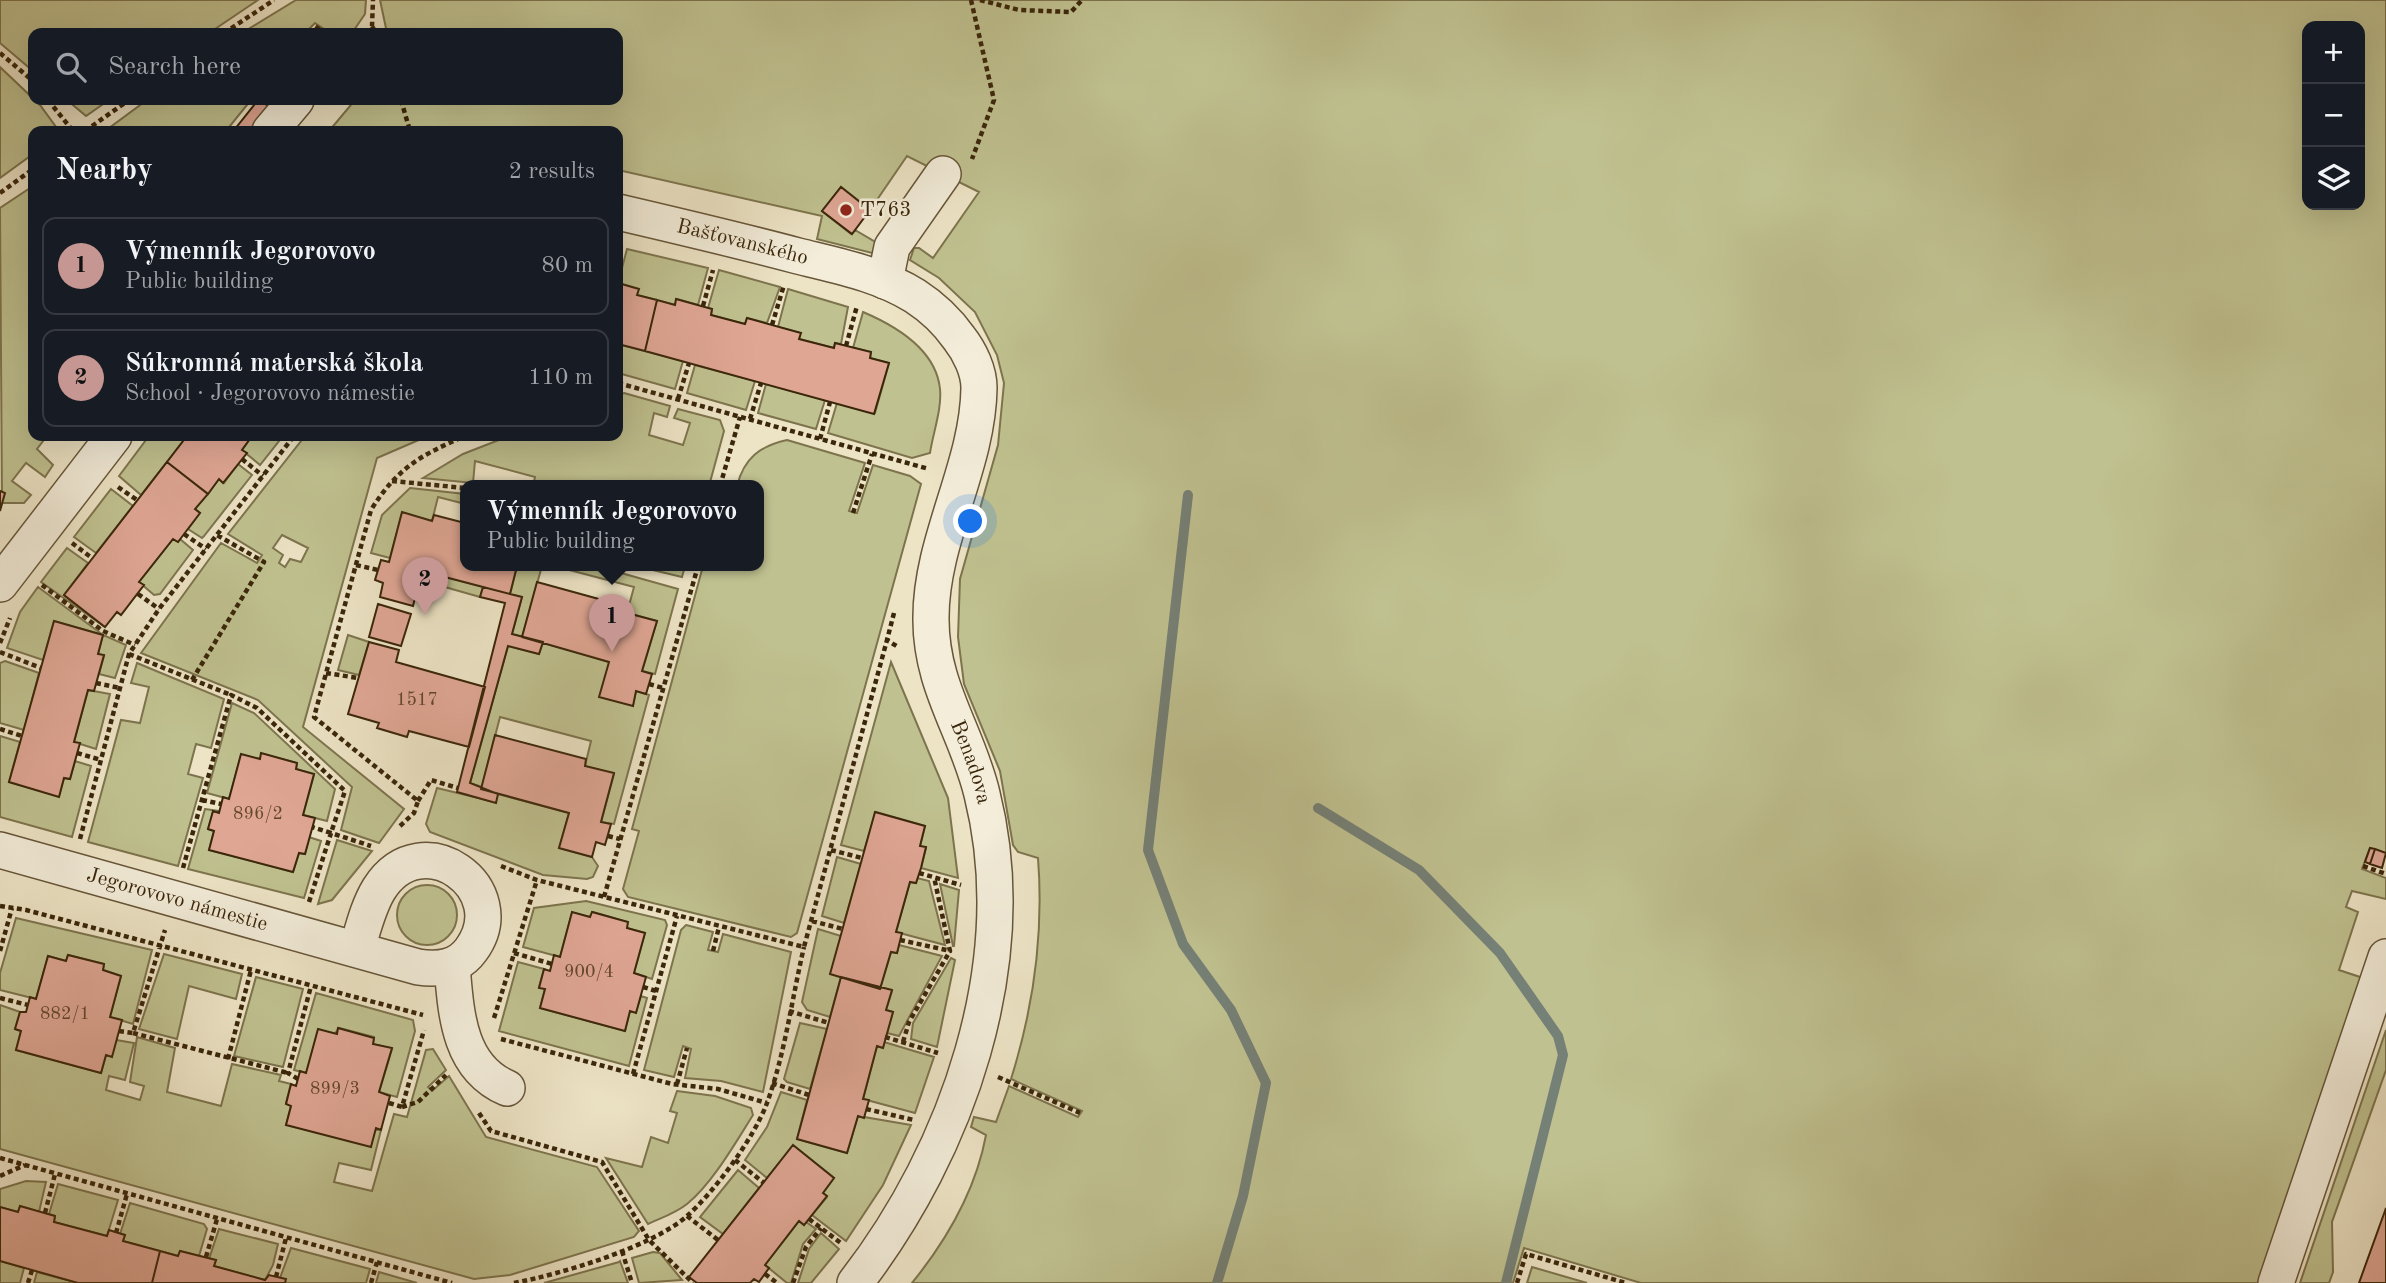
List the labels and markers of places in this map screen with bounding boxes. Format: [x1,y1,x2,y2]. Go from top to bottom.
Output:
place label: T763 [860,200,912,221]
marker: T763 [838,202,854,218]
pin: 2 [402,557,448,615]
pin: 1 [589,594,635,652]

